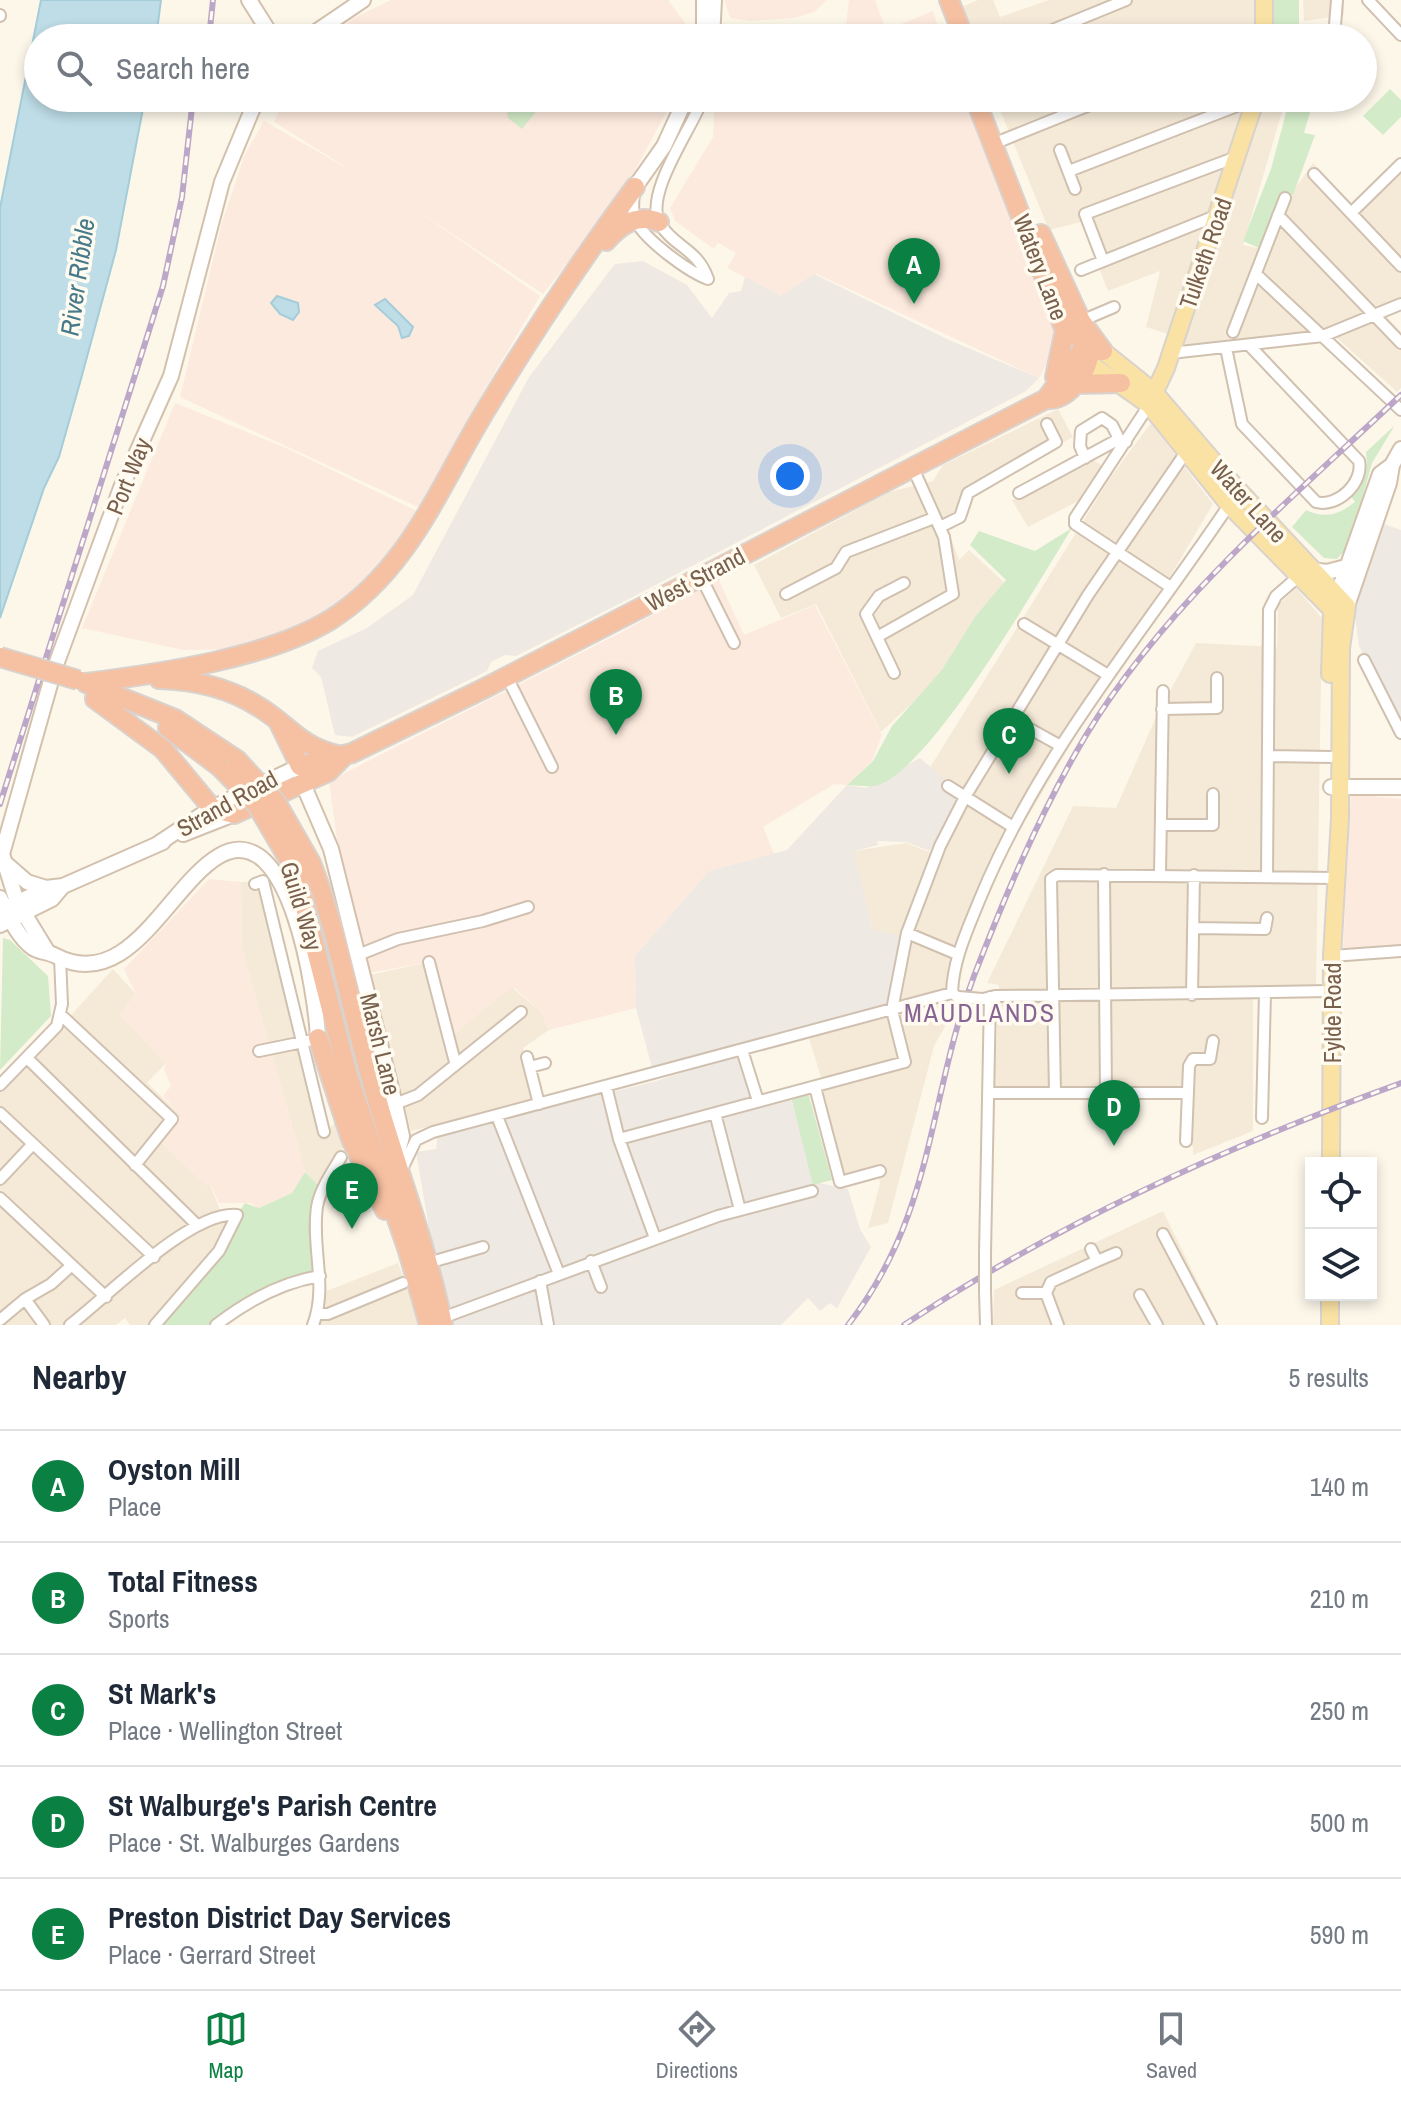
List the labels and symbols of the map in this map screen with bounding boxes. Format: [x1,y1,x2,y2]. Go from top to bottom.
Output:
street label: Tulketh Road [1171,193,1239,313]
street label: Watery Lane [1006,210,1076,324]
water label: River Ribble [51,216,103,338]
pin: A [888,238,940,304]
street label: Port Way [98,433,158,519]
street label: Water Lane [1203,453,1295,549]
your location [770,456,810,496]
street label: West Strand [640,540,750,618]
pin: B [590,669,642,735]
pin: C [983,708,1035,774]
street label: Strand Road [171,762,283,844]
street label: Guild Way [273,858,331,954]
street label: Fylde Road [1316,963,1348,1063]
street label: Marsh Lane [353,990,409,1098]
district label: MAUDLANDS [904,995,1056,1030]
pin: D [1088,1080,1140,1146]
pin: E [326,1163,378,1229]

